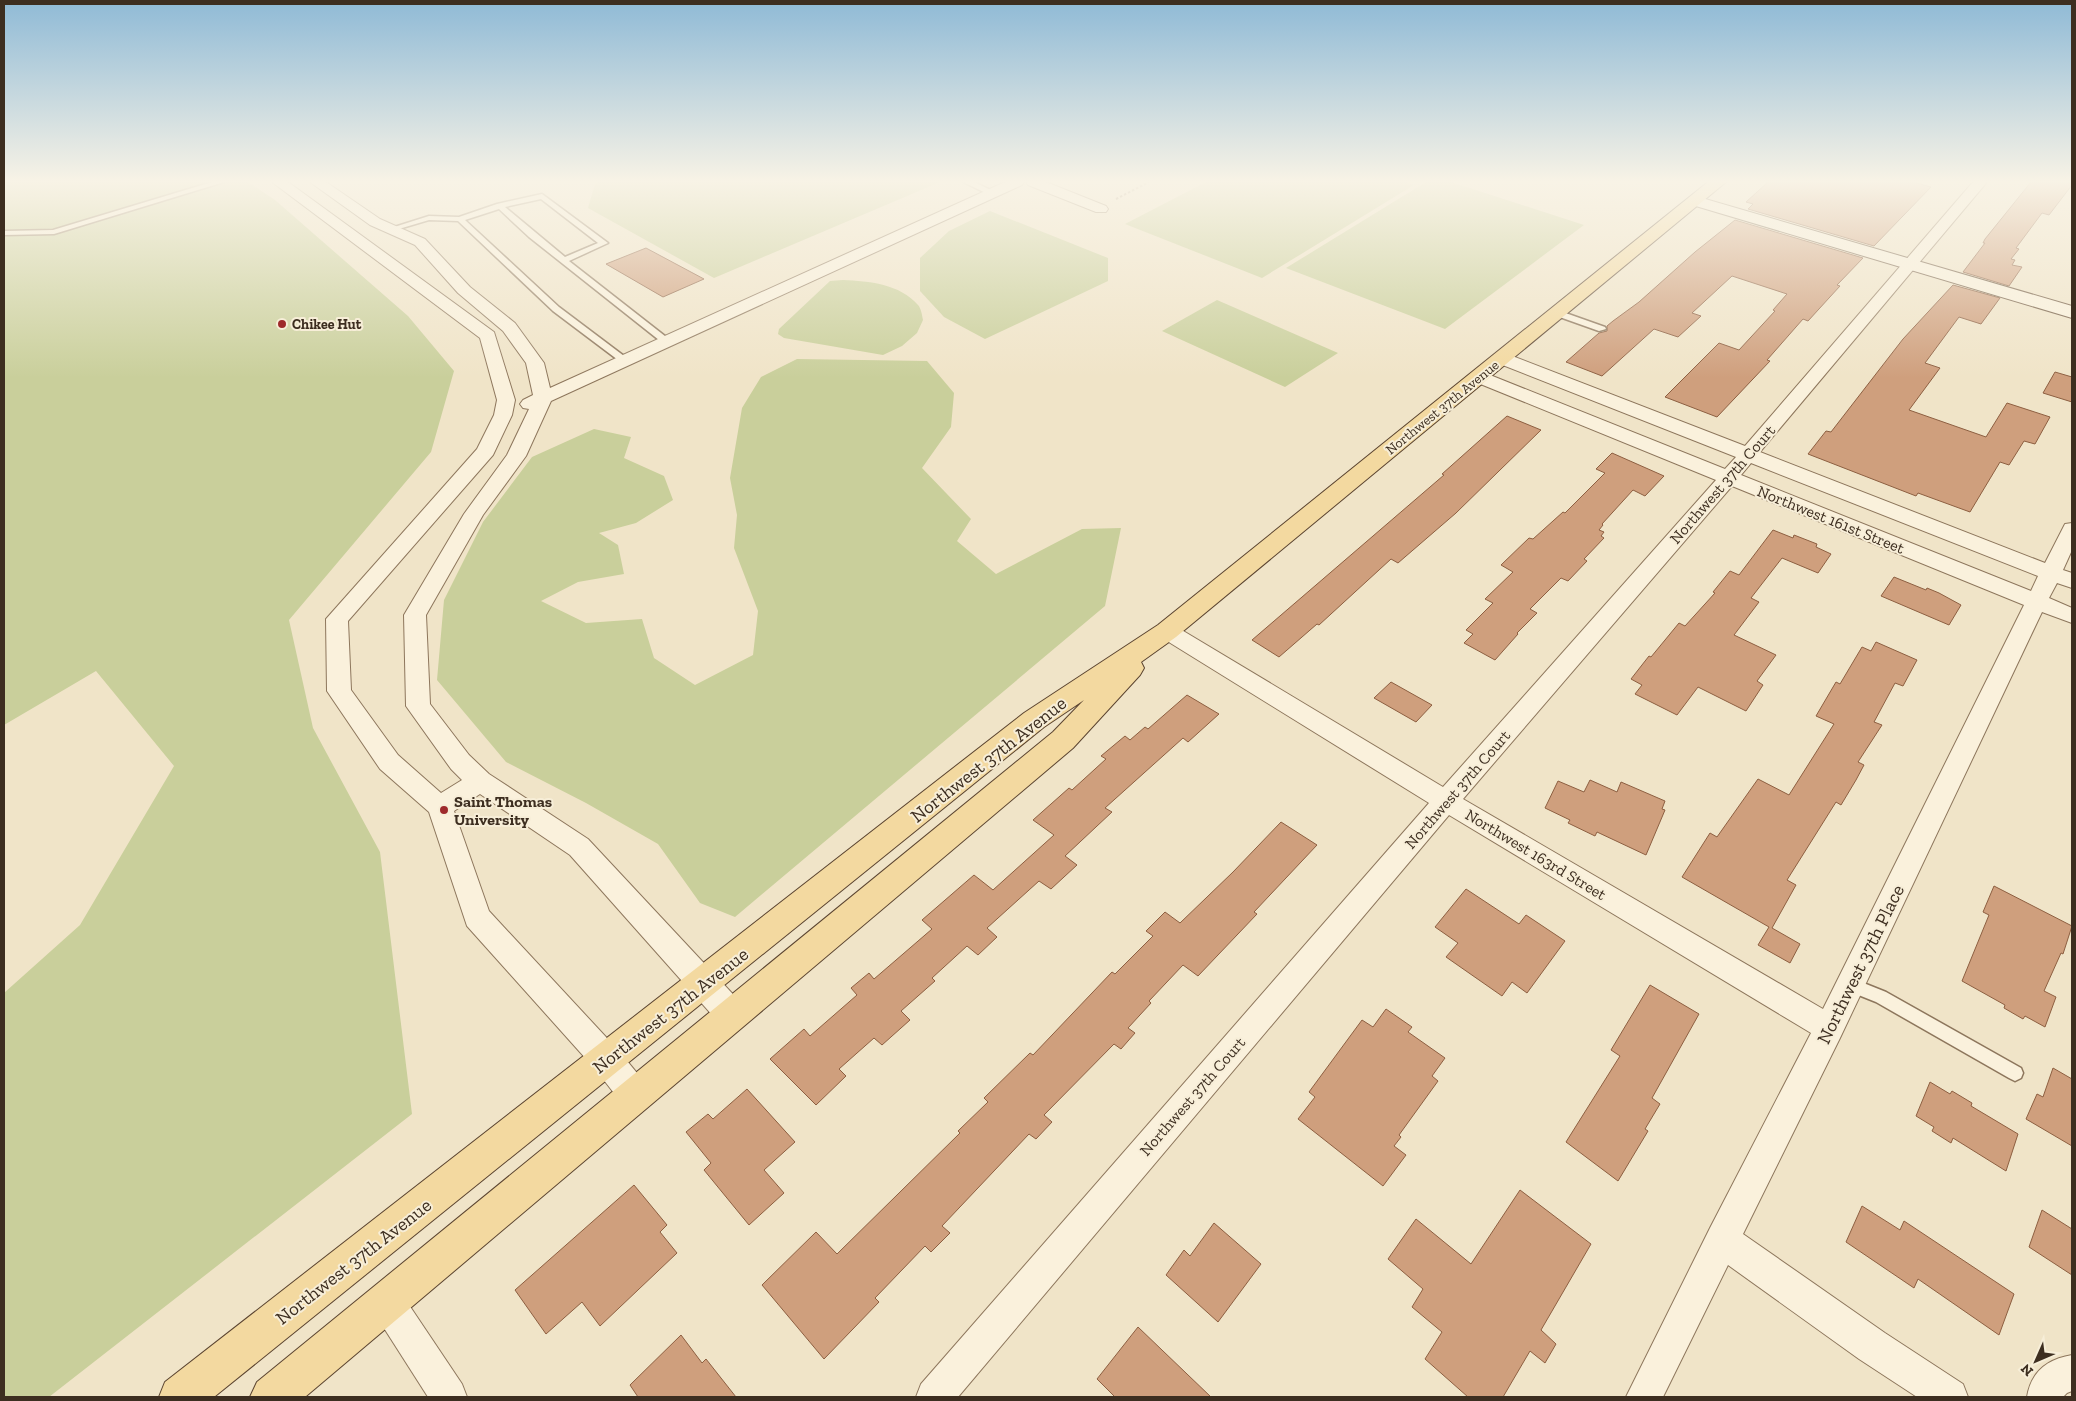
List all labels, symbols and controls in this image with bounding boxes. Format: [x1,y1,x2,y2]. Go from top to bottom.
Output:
place label: Chikee Hut [292,316,362,333]
marker: Chikee Hut [276,318,288,330]
street label: Northwest 37th Avenue [1382,356,1503,458]
street label: Northwest 37th Court [1666,421,1779,548]
street label: Northwest 161st Street [1755,481,1907,558]
street label: Northwest 37th Avenue [906,691,1071,827]
street label: Northwest 37th Court [1401,726,1514,853]
place label: Saint Thomas University [454,792,552,829]
marker: Saint Thomas University [438,804,450,816]
street label: Northwest 163rd Street [1462,805,1610,904]
street label: Northwest 37th Place [1812,881,1909,1048]
street label: Northwest 37th Avenue [588,942,753,1078]
street label: Northwest 37th Court [1136,1033,1249,1160]
street label: Northwest 37th Avenue [271,1193,436,1329]
north arrow [2011,1336,2061,1386]
text: N [2017,1360,2037,1380]

